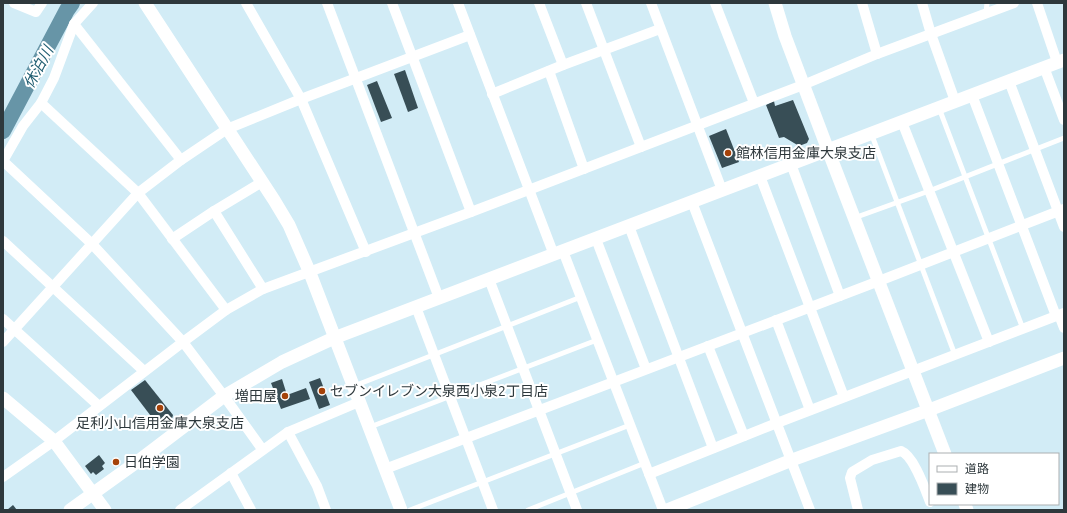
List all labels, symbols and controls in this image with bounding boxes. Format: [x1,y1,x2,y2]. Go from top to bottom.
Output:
water label: 休泊川 [20,41,57,91]
place label: 館林信用金庫大泉支店 [736,145,876,161]
marker: 館林信用金庫大泉支店 [723,148,733,158]
place label: セブンイレブン大泉西小泉2丁目店 [330,383,548,399]
marker: セブンイレブン大泉西小泉2丁目店 [317,386,327,396]
place label: 増田屋 [235,388,277,404]
marker: 増田屋 [280,391,290,401]
marker: 足利小山信用金庫大泉支店 [155,403,165,413]
place label: 足利小山信用金庫大泉支店 [76,415,244,431]
legend [929,453,1059,505]
place label: 日伯学園 [124,454,180,470]
marker: 日伯学園 [111,457,121,467]
text: 道路 [965,462,989,475]
text: 建物 [965,482,989,495]

